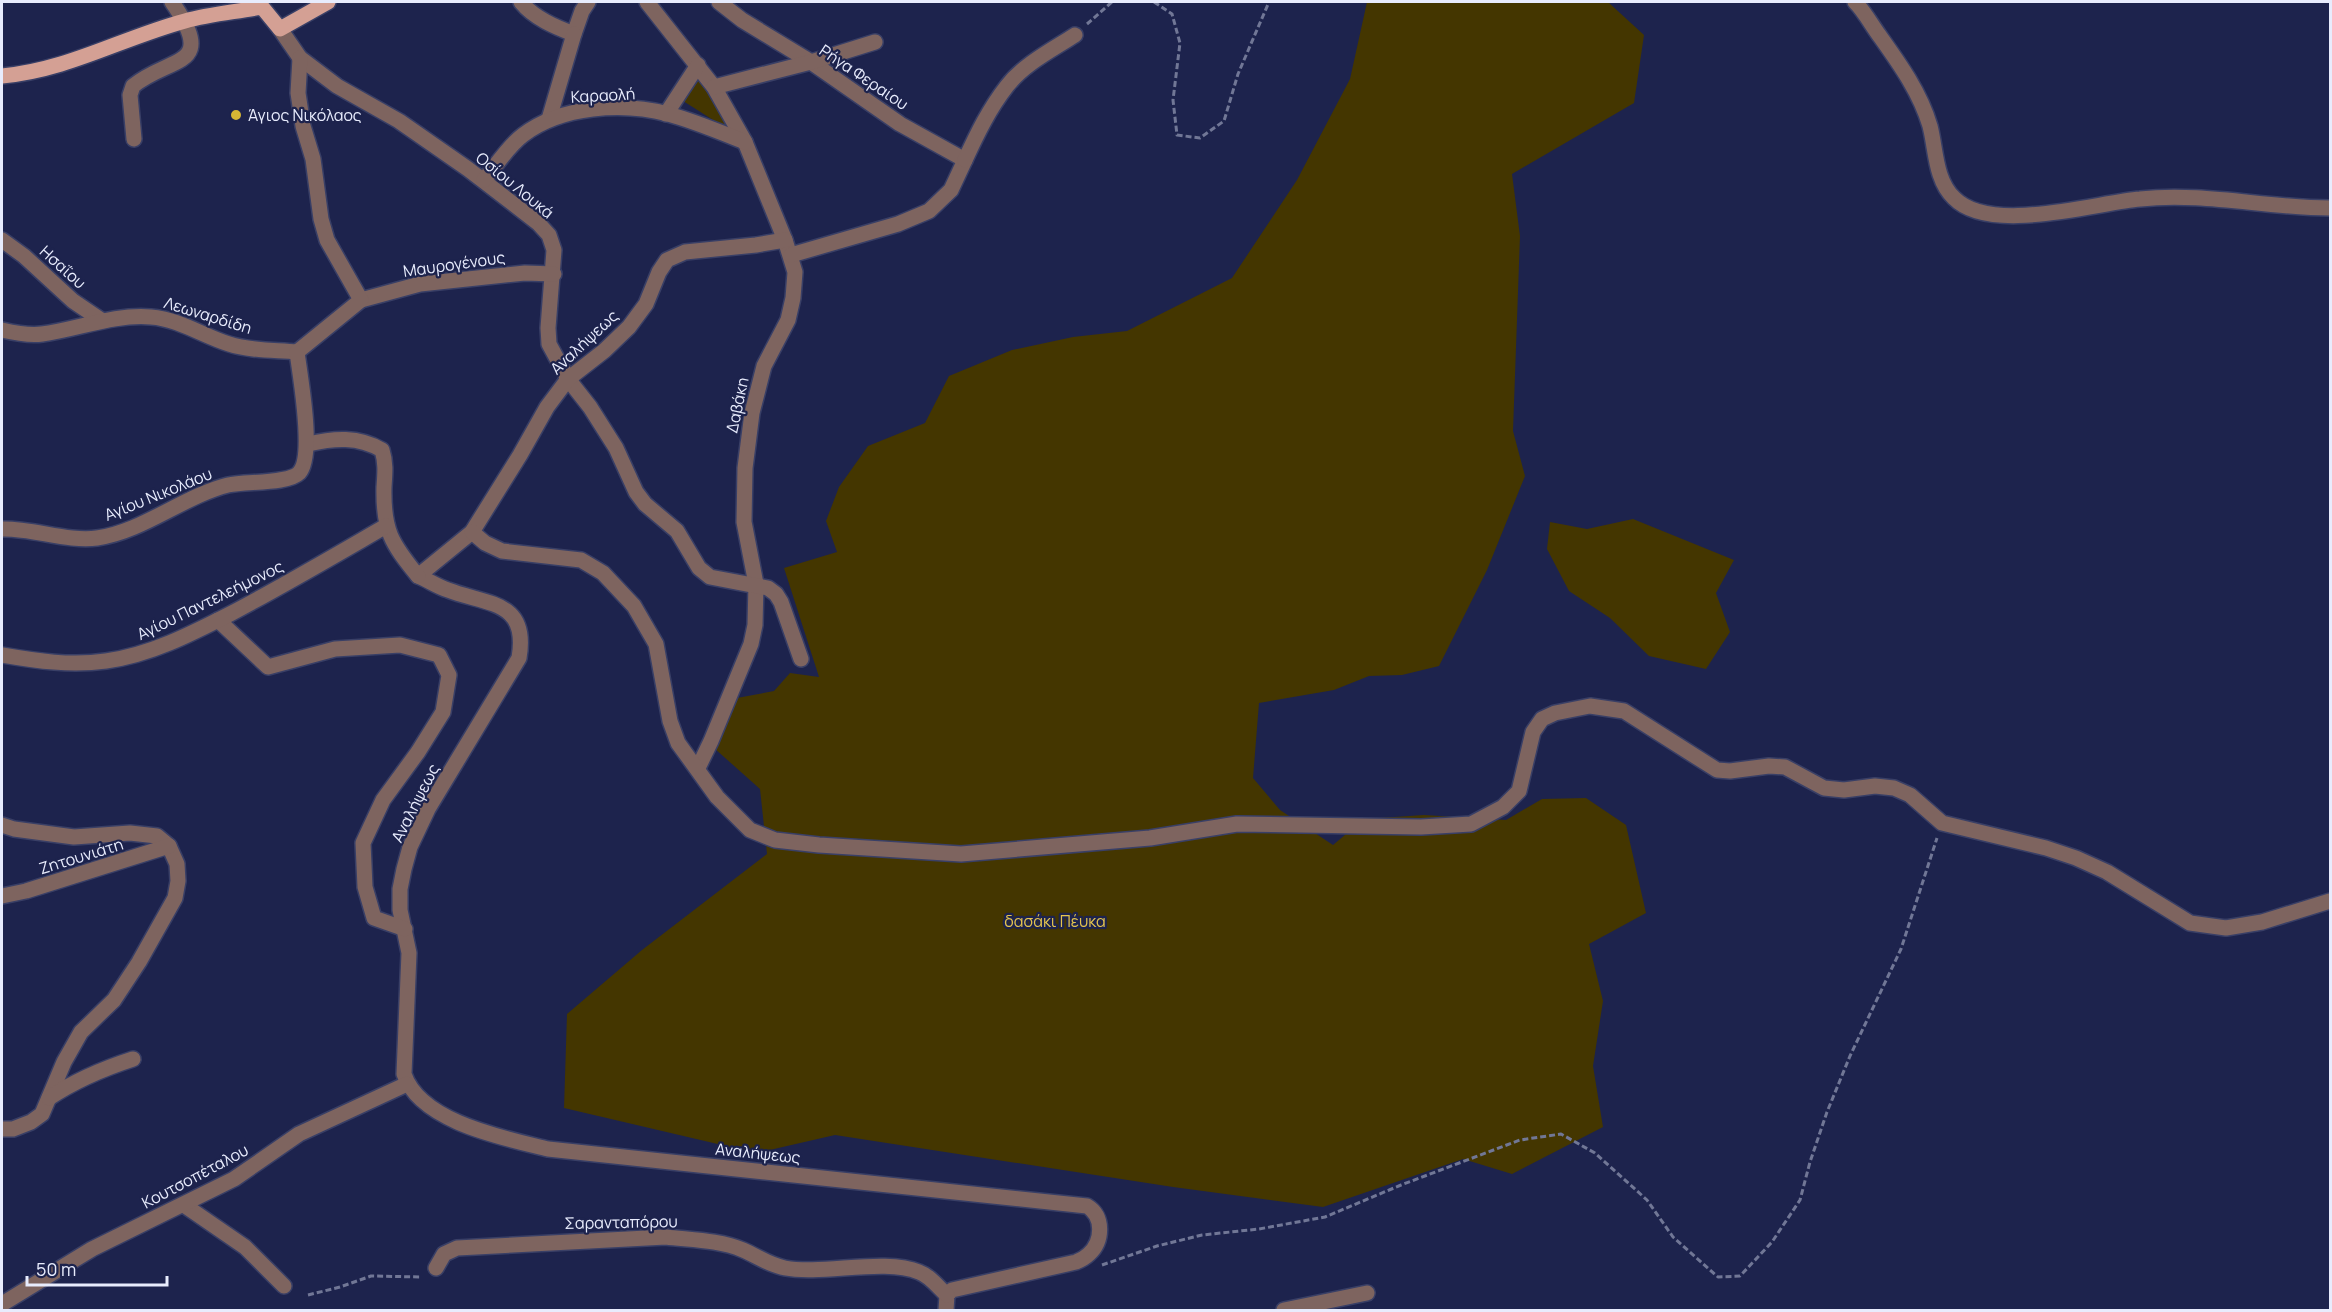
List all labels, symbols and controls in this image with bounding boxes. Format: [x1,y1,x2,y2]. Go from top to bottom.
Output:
street label: Ρήγα Φεραίου [815,39,913,115]
street label: Καραολή [570,82,636,108]
place label: Άγιος Νικόλαος [248,104,362,126]
marker: Άγιος Νικόλαος [229,108,243,122]
street label: Οσίου Λουκά [471,147,559,223]
street label: Ησαΐου [35,240,91,294]
street label: Μαυρογένους [402,246,506,282]
street label: Λεωναρδίδη [161,291,255,339]
street label: Αναλήψεως [545,305,623,379]
street label: Δαβάκη [720,375,754,435]
street label: Αγίου Νικολάου [101,462,215,526]
street label: Αγίου Παντελεήμονος [133,555,287,645]
street label: Αναλήψεως [386,760,444,846]
street label: Ζητουνιάτη [36,833,126,879]
park label: δασάκι Πέυκα [1004,910,1106,932]
street label: Αναλήψεως [714,1138,802,1168]
street label: Κουτσοπέταλου [138,1139,252,1213]
street label: Σαρανταπόρου [564,1210,678,1234]
scale bar [27,1249,166,1287]
text: 50 m [36,1257,76,1281]

